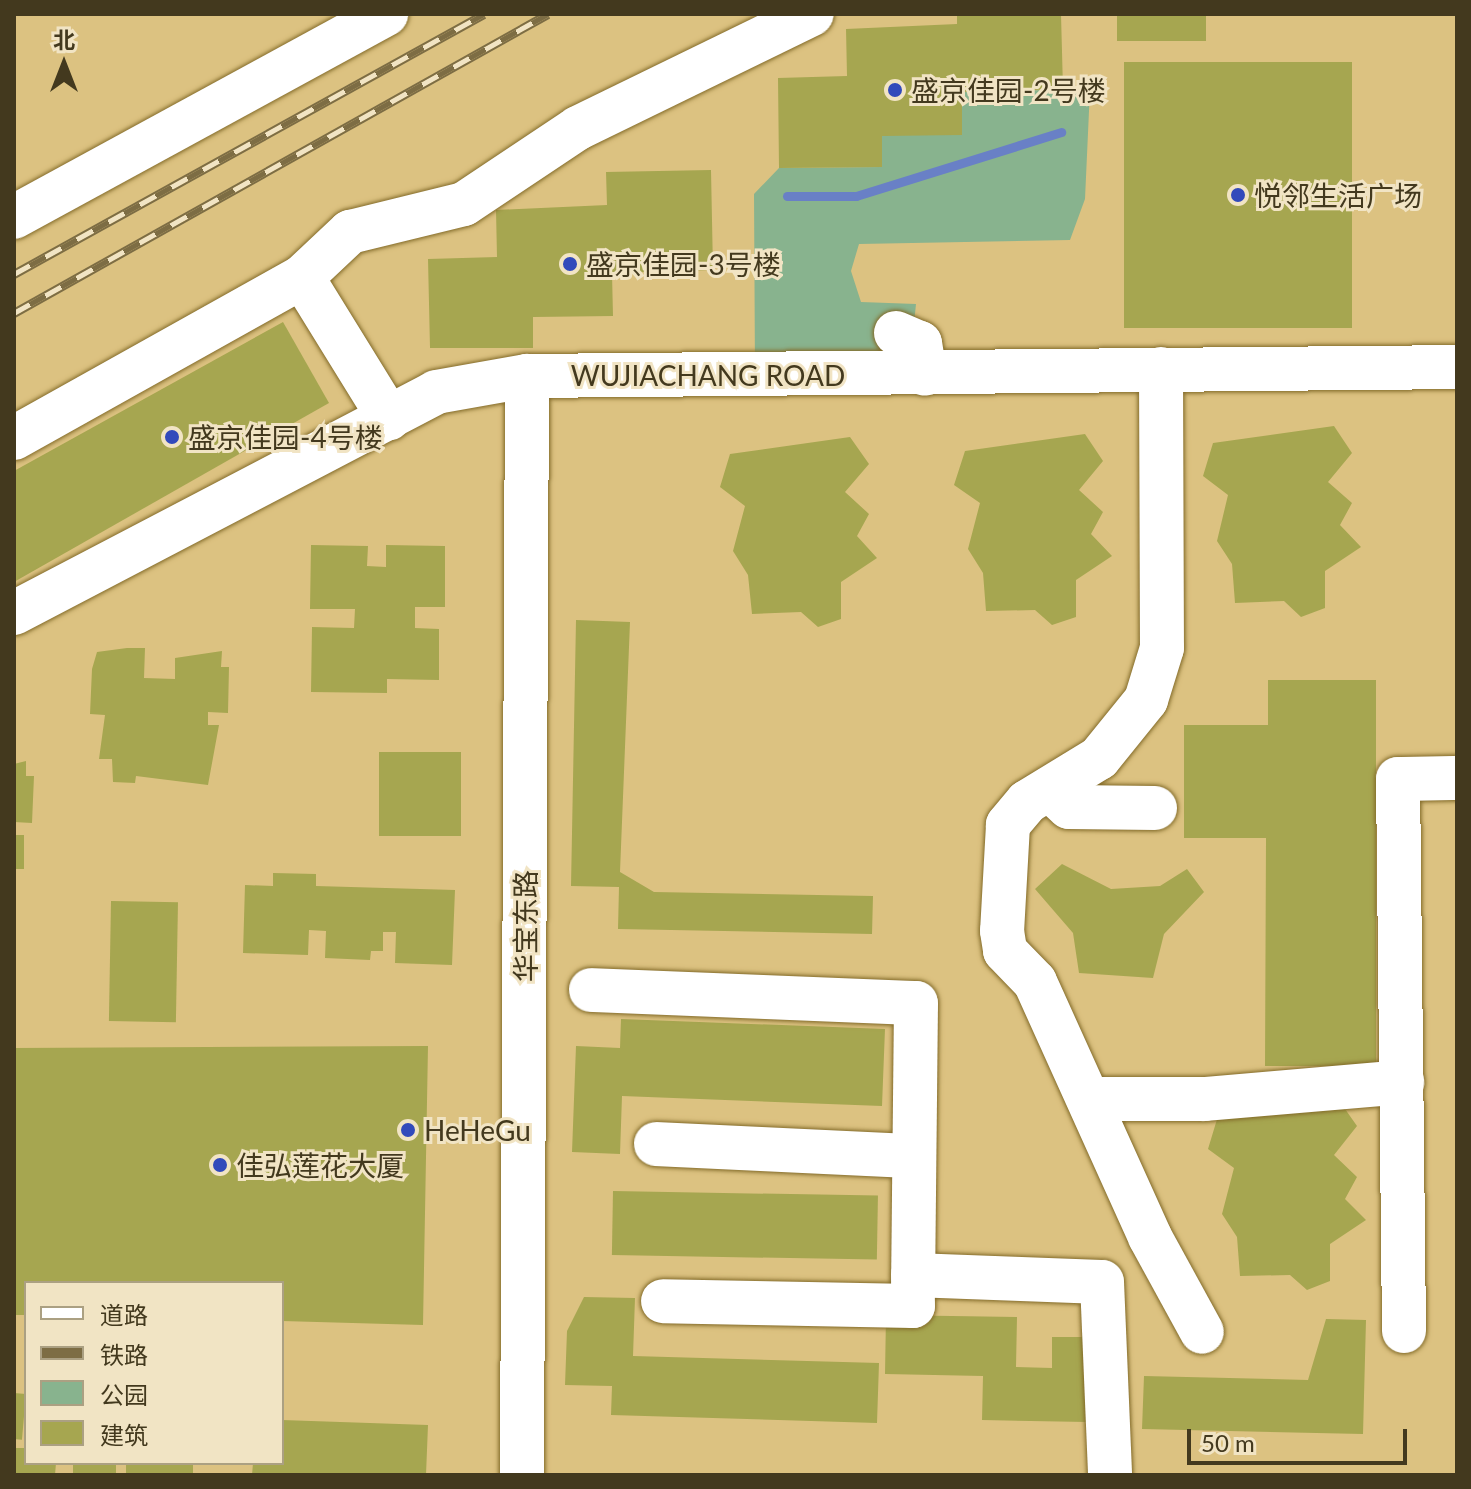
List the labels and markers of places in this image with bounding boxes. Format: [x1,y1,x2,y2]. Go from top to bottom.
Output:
place label: 盛京佳园-2号楼 [911,73,1106,107]
marker: 盛京佳园-2号楼 [886,81,904,99]
place label: 悦邻生活广场 [1254,178,1422,212]
marker: 悦邻生活广场 [1229,186,1247,204]
place label: 盛京佳园-3号楼 [586,247,781,281]
marker: 盛京佳园-3号楼 [561,255,579,273]
place label: 盛京佳园-4号楼 [188,420,383,454]
marker: 盛京佳园-4号楼 [163,428,181,446]
place label: HeHeGu [424,1113,531,1147]
marker: HeHeGu [399,1121,417,1139]
place label: 佳弘莲花大厦 [236,1148,404,1182]
marker: 佳弘莲花大厦 [211,1156,229,1174]

